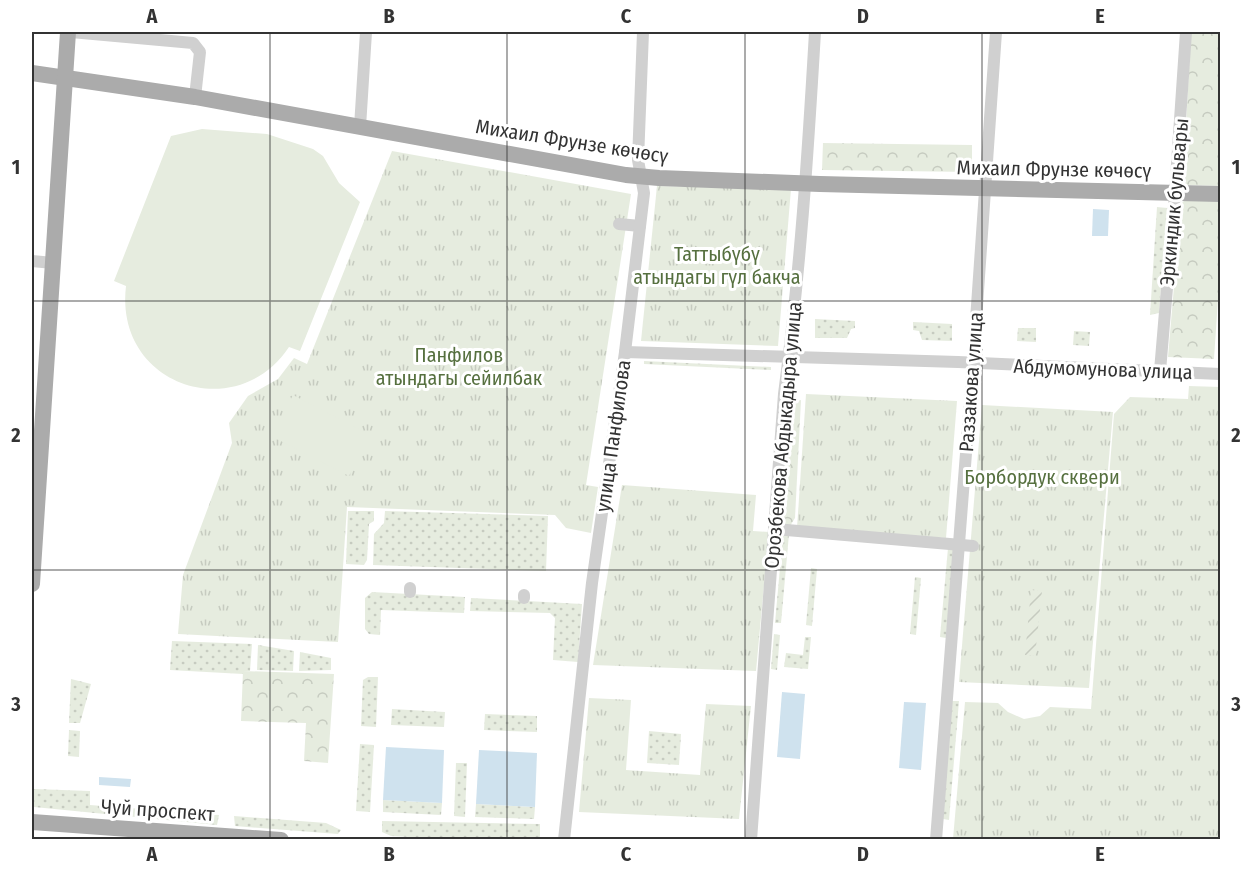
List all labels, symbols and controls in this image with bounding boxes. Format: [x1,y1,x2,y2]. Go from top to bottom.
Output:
text: A [146,4,159,28]
text: B [383,4,395,28]
text: C [621,4,632,28]
text: D [857,4,869,28]
text: E [1095,4,1105,28]
street label: Михаил Фрунзе көчөсү [474,114,670,168]
street label: Эркиндик бульвары [1155,117,1193,287]
text: 1 [12,155,20,179]
street label: Михаил Фрунзе көчөсү [956,155,1152,183]
text: 1 [1232,155,1240,179]
park label: Таттыбүбү атындагы гүл бакча [633,242,801,289]
street label: Орозбекова Абдыкадыра улица [759,301,807,569]
street label: Раззакова улица [954,311,988,453]
park label: Панфилов атындагы сейилбак [376,343,543,390]
street label: Абдумомунова улица [1013,354,1193,384]
street label: улица Панфилова [590,358,636,514]
text: 2 [10,423,21,447]
text: 2 [1230,423,1241,447]
park label: Борбордук сквери [964,465,1120,489]
text: 3 [10,692,21,716]
text: 3 [1230,692,1241,716]
street label: Чуй проспект [100,794,216,826]
text: A [146,842,159,866]
text: B [383,842,395,866]
text: C [621,842,632,866]
text: D [857,842,869,866]
text: E [1095,842,1105,866]

